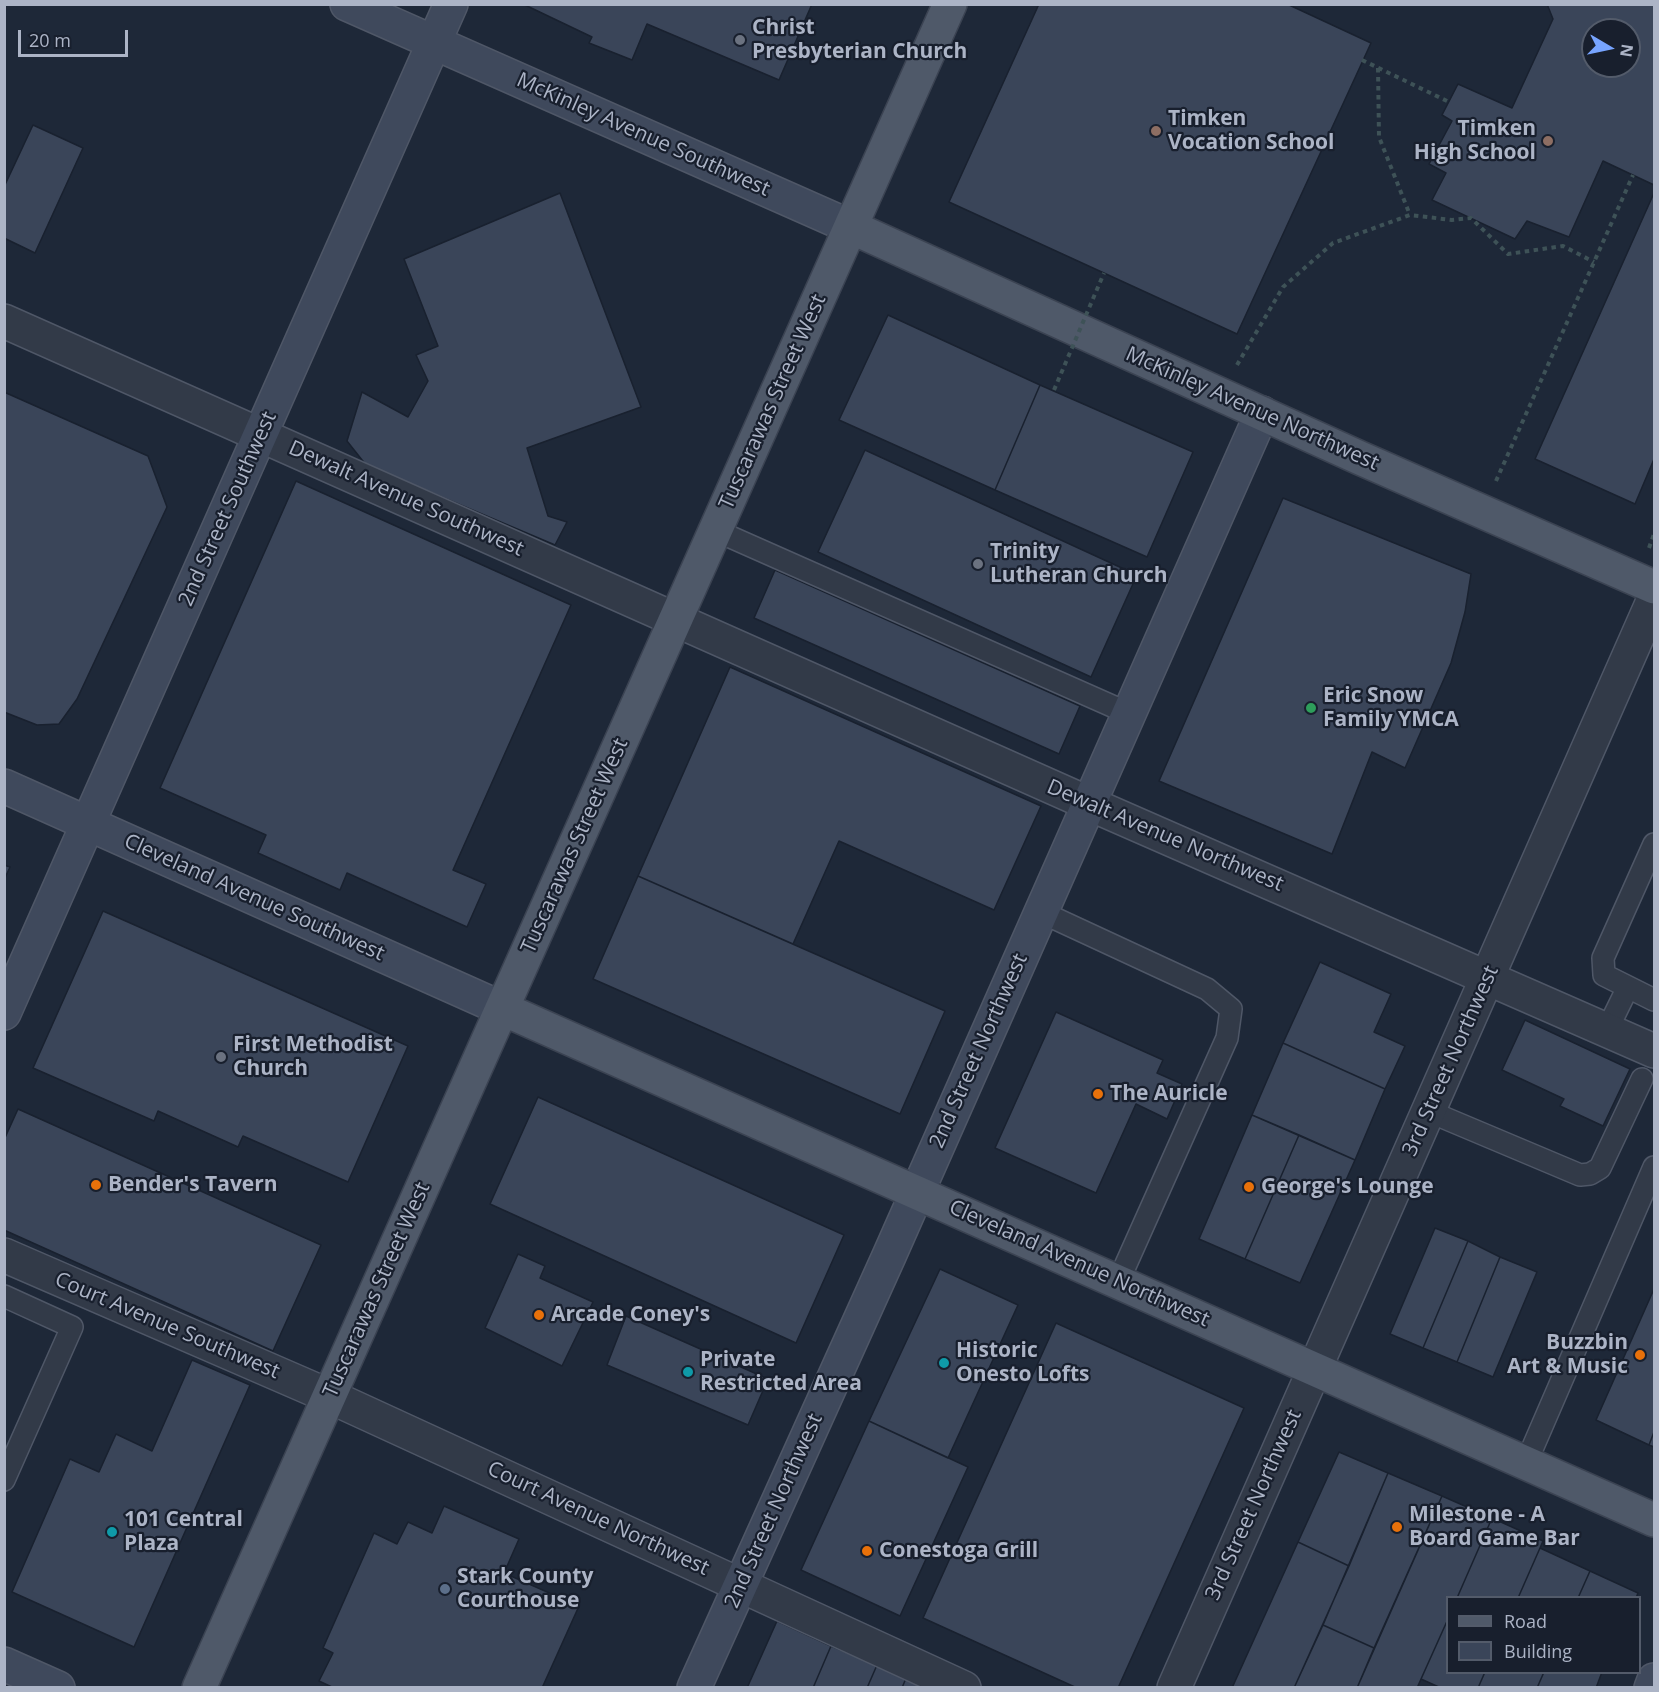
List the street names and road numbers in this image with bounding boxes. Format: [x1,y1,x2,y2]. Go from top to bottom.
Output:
street label: McKinley Avenue Southwest [512,68,774,202]
street label: Tuscarawas Street West [714,291,832,513]
street label: McKinley Avenue Northwest [1121,342,1383,476]
street label: 2nd Street Southwest [174,408,282,610]
street label: Dewalt Avenue Southwest [285,436,527,562]
street label: Tuscarawas Street West [516,735,634,957]
street label: Dewalt Avenue Northwest [1043,775,1287,897]
street label: Cleveland Avenue Southwest [120,829,388,967]
street label: 2nd Street Northwest [925,950,1033,1152]
street label: 3rd Street Northwest [1398,962,1504,1160]
street label: Tuscarawas Street West [318,1179,436,1401]
street label: Cleveland Avenue Northwest [945,1195,1213,1333]
street label: Court Avenue Southwest [51,1267,283,1385]
street label: 3rd Street Northwest [1201,1406,1307,1604]
street label: 2nd Street Northwest [720,1410,828,1612]
street label: Court Avenue Northwest [483,1456,713,1582]

